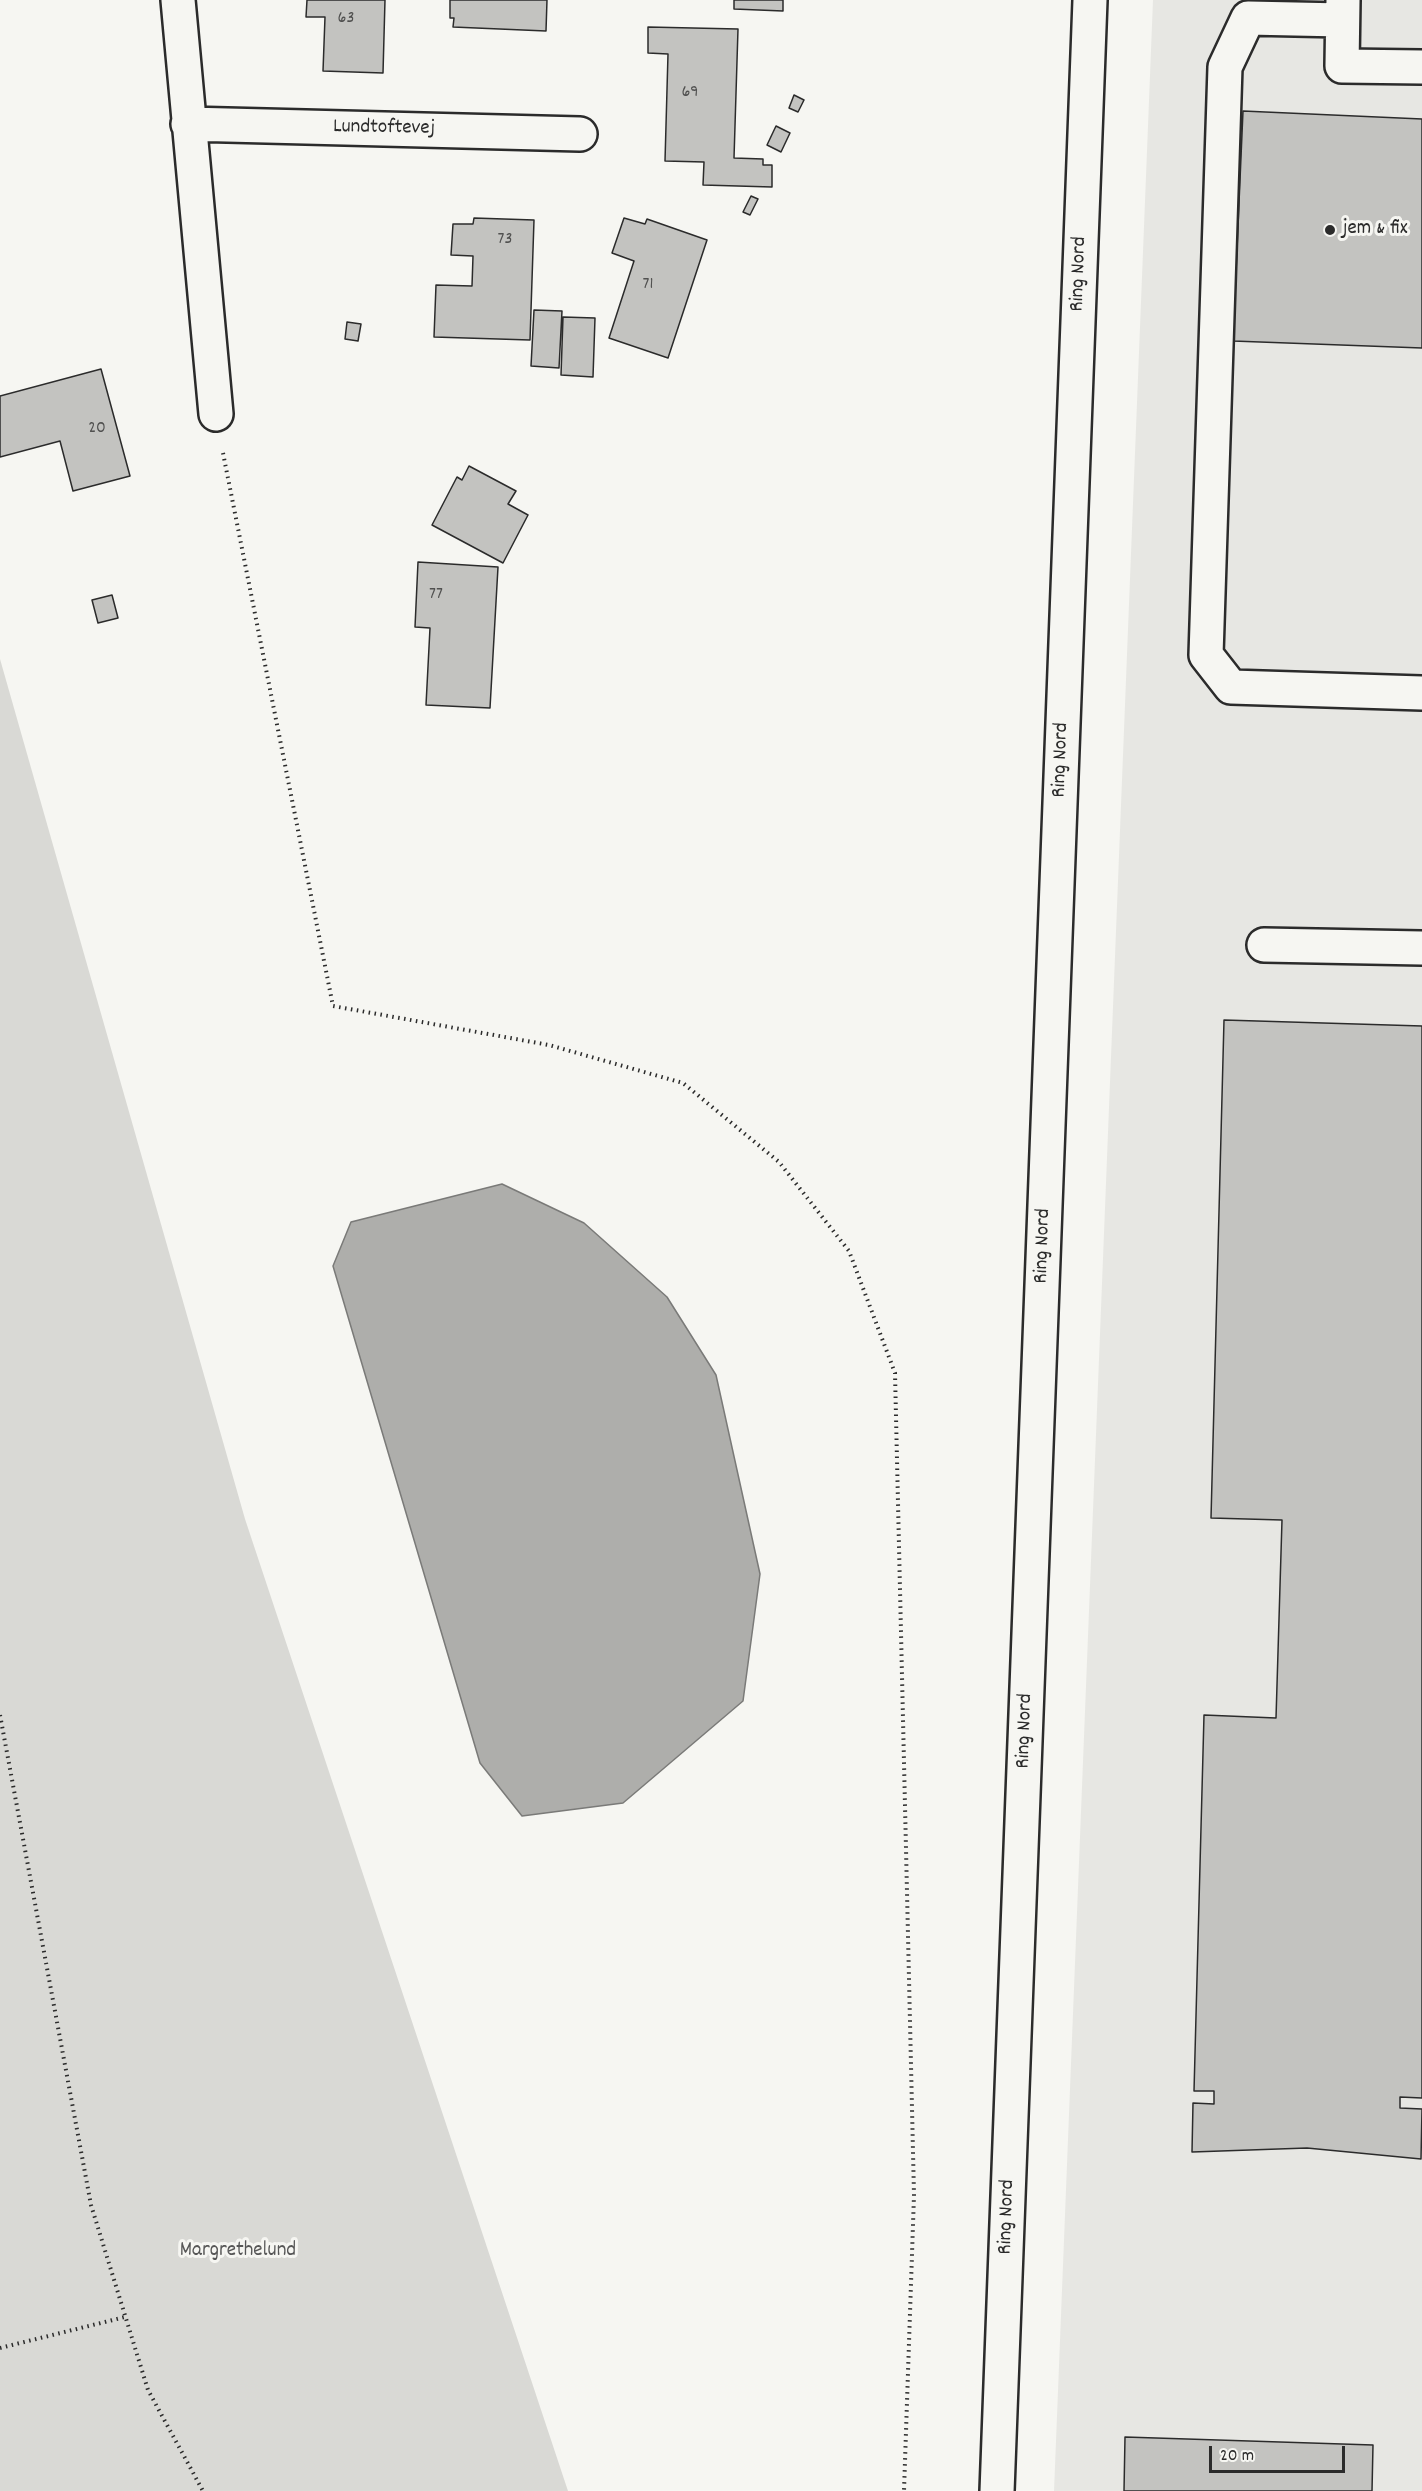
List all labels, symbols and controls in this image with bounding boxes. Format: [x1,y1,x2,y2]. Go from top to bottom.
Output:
house number: 63 [338,9,354,31]
house number: 69 [681,83,699,105]
street label: Lundtoftevej [333,116,435,142]
place label: jem & fix [1342,217,1408,243]
marker: jem & fix [1323,223,1337,237]
house number: 73 [498,230,512,252]
street label: Ring Nord [1066,236,1094,312]
house number: 71 [643,275,653,297]
house number: 20 [88,419,106,441]
house number: 77 [429,585,443,607]
street label: Ring Nord [1048,722,1076,798]
street label: Ring Nord [1030,1208,1058,1284]
street label: Ring Nord [1012,1693,1040,1769]
street label: Ring Nord [994,2179,1022,2255]
park label: Margrethelund [180,2239,296,2265]
scale bar [1212,2434,1348,2472]
text: 20 m [1220,2444,1254,2469]

